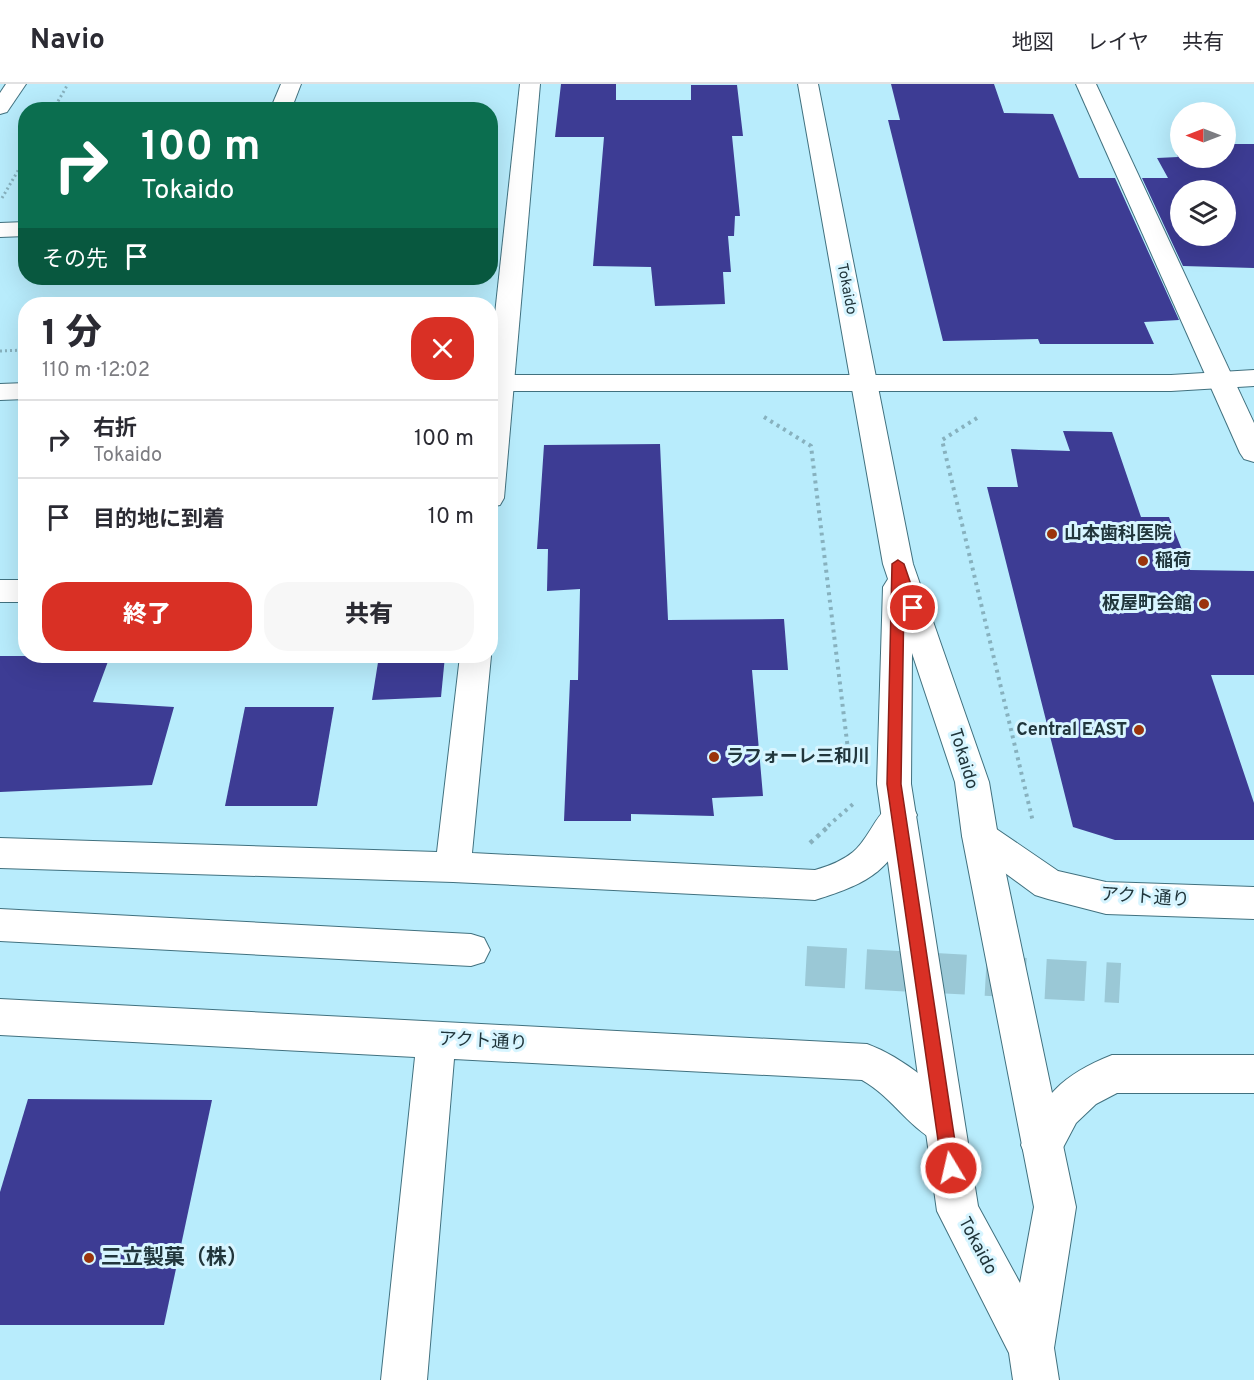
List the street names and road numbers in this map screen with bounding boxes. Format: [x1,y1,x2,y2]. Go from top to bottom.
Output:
street label: Tokaido [832,262,860,316]
street label: Tokaido [943,726,983,792]
street label: アクト通り [1100,883,1190,913]
street label: アクト通り [438,1028,528,1056]
street label: Tokaido [952,1213,1002,1279]

